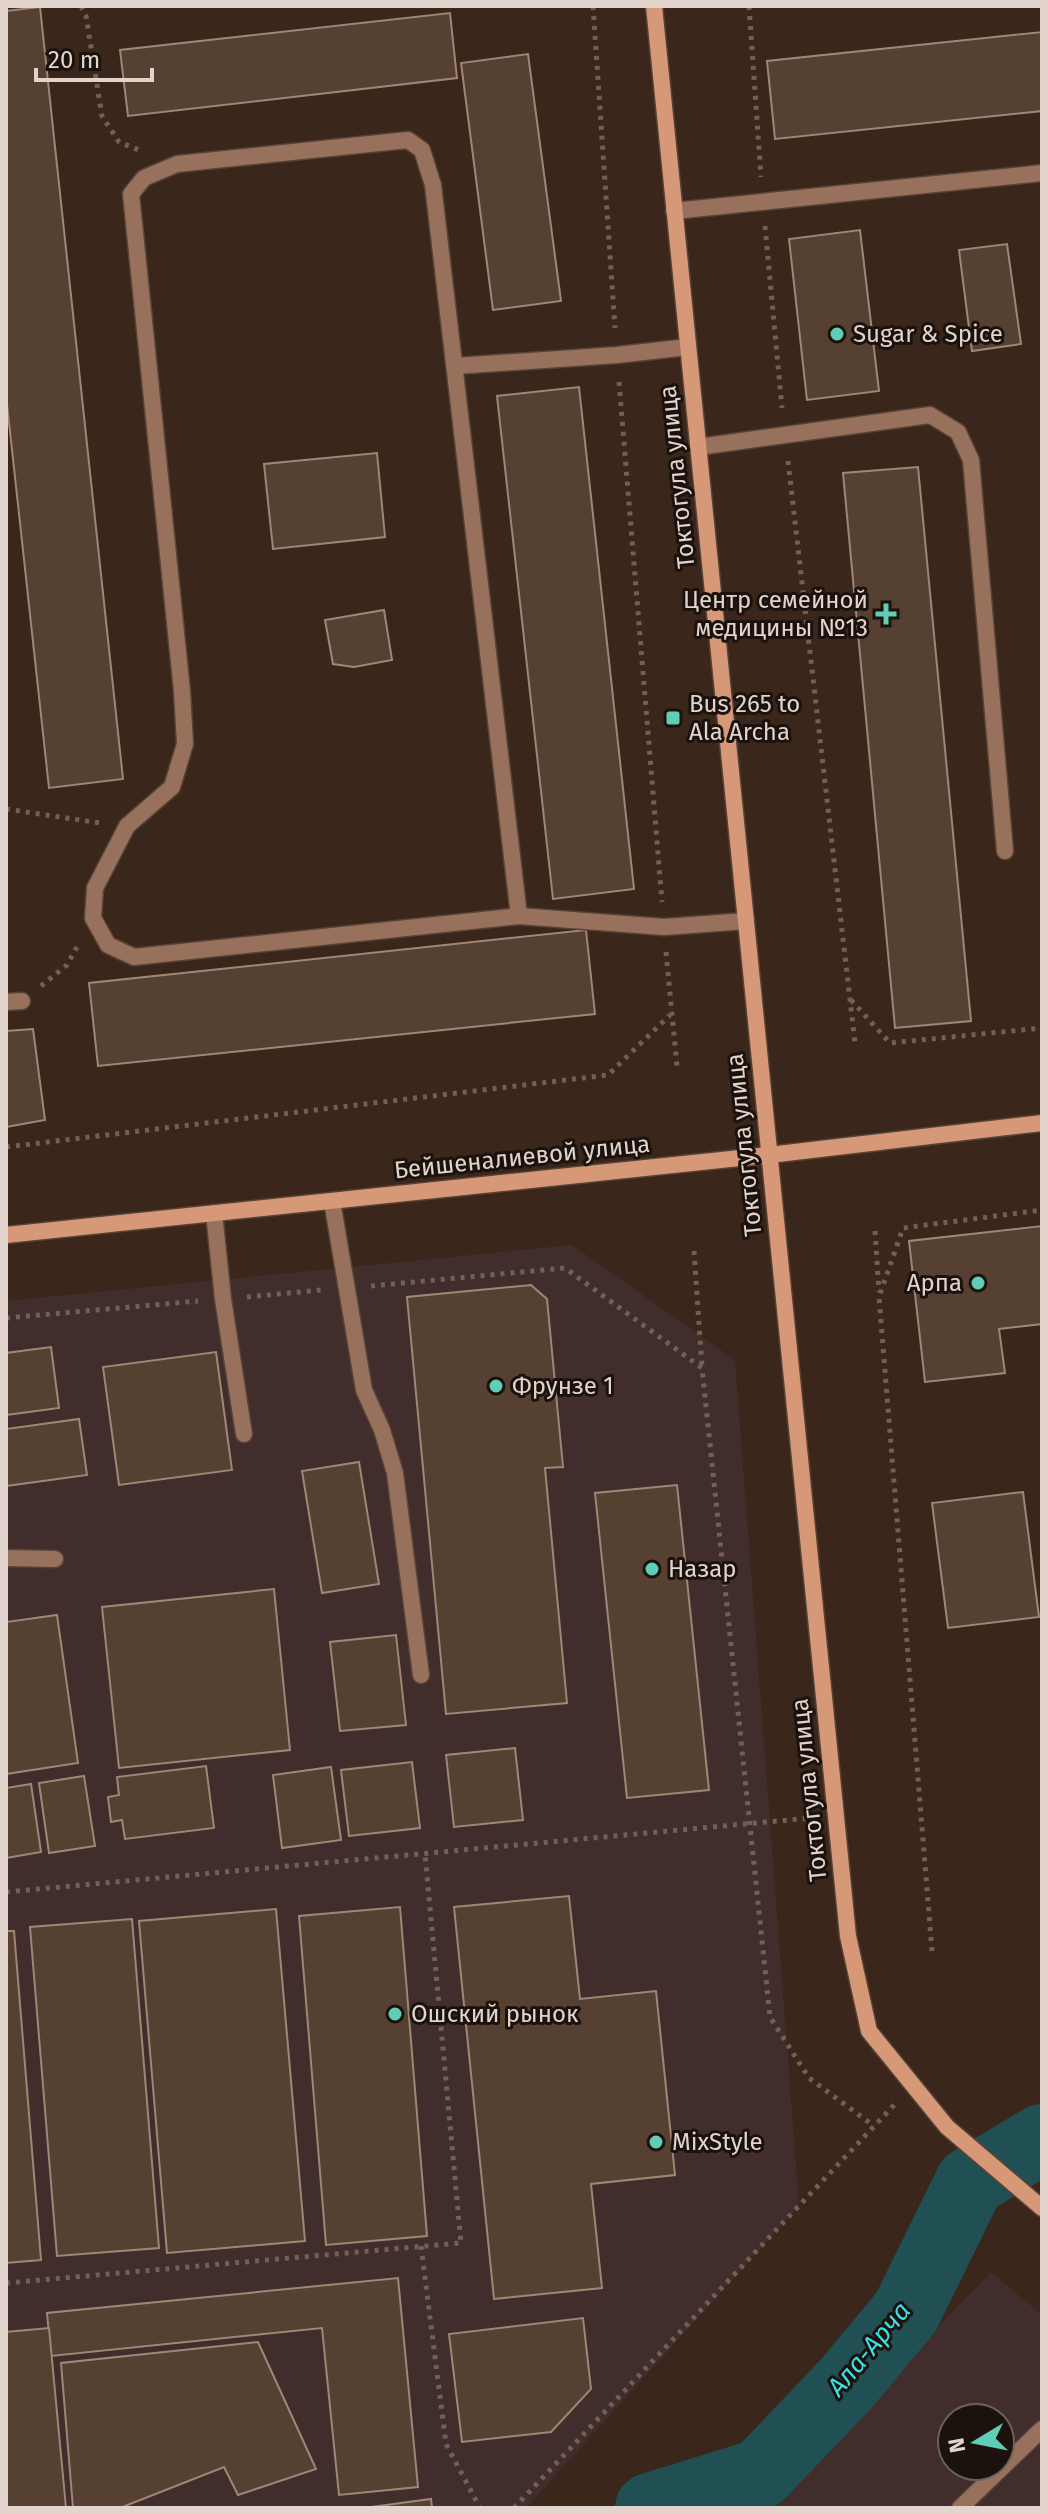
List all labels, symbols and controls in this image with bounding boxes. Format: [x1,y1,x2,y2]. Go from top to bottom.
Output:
scale bar [36,32,152,82]
text: 20 m [48,46,100,74]
place label: Sugar & Spice [853,320,1003,348]
marker: Sugar & Spice [828,325,846,343]
street label: Токтогула улица [653,384,701,570]
place label: Центр семейной медицины №13 [683,586,868,642]
marker: Центр семейной медицины №13 [875,603,897,625]
place label: Bus 265 to Ala Archa [689,690,800,746]
marker: Bus 265 to Ala Archa [664,709,682,727]
street label: Токтогула улица [720,1052,768,1238]
street label: Бейшеналиевой улица [393,1130,651,1184]
place label: Арпа [907,1269,962,1297]
marker: Арпа [969,1274,987,1292]
place label: Фрунзе 1 [512,1372,614,1400]
marker: Фрунзе 1 [487,1377,505,1395]
place label: Назар [668,1555,736,1583]
marker: Назар [643,1560,661,1578]
street label: Токтогула улица [785,1697,833,1883]
place label: Ошский рынок [411,2000,579,2028]
marker: Ошский рынок [386,2005,404,2023]
place label: MixStyle [672,2128,763,2156]
marker: MixStyle [647,2133,665,2151]
water label: Ала-Арча [820,2296,917,2403]
north arrow [936,2402,1016,2482]
text: N [942,2436,971,2455]

